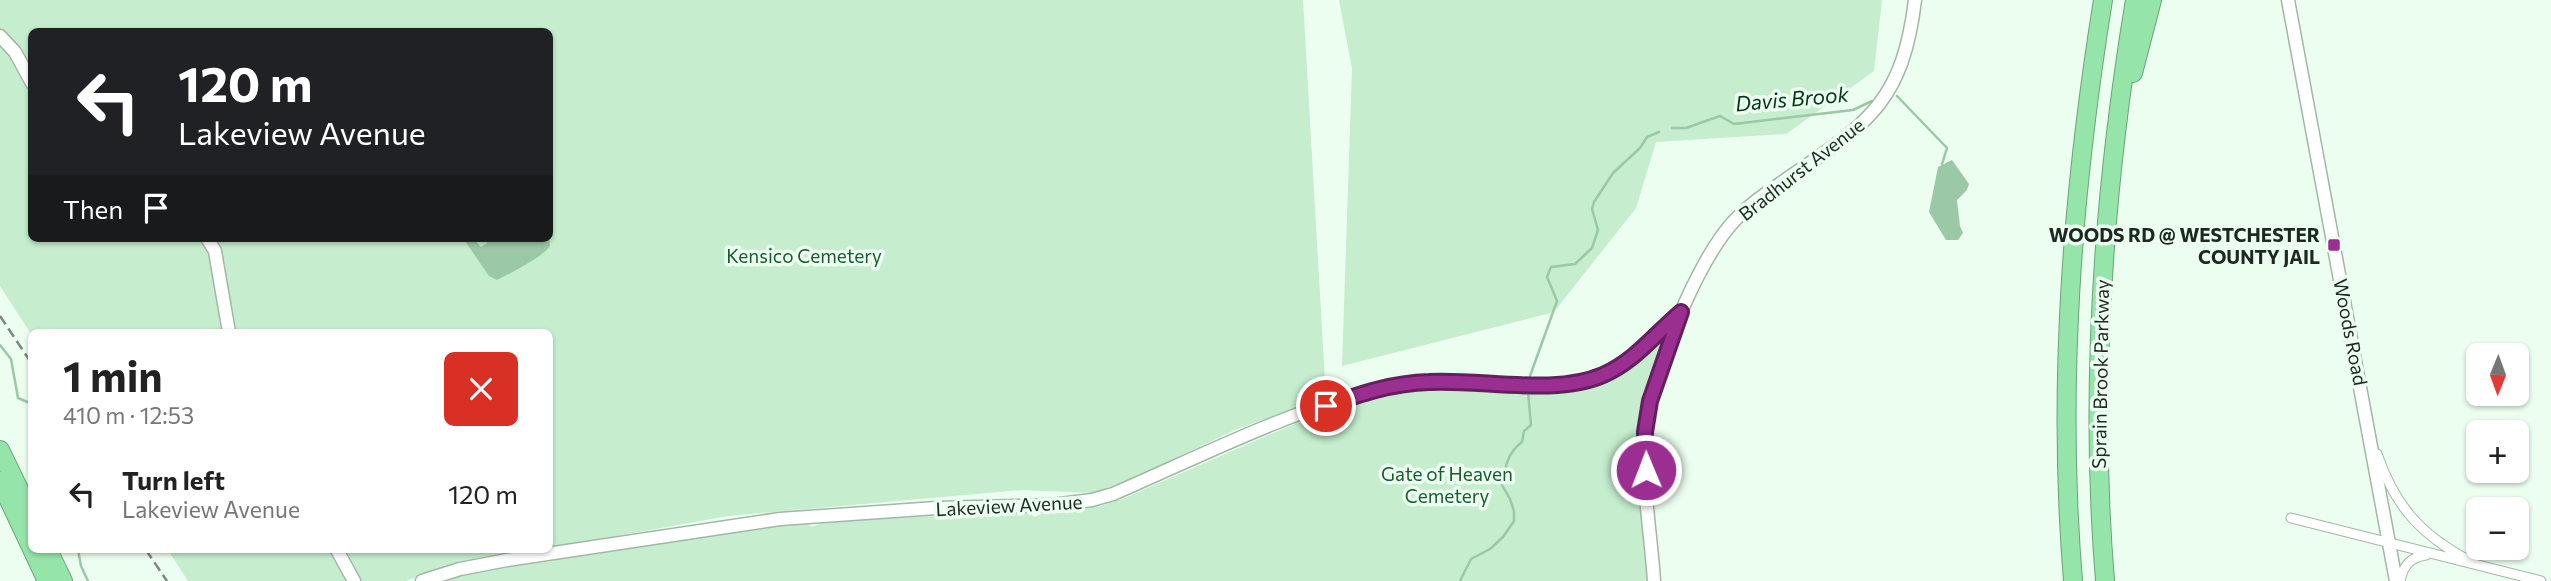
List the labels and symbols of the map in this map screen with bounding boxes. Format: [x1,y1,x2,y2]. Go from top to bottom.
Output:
water label: Davis Brook [1734,81,1850,115]
street label: Bradhurst Avenue [1734,113,1868,225]
place label: WOODS RD @ WESTCHESTER COUNTY JAIL [2049,223,2320,268]
marker: WOODS RD @ WESTCHESTER COUNTY JAIL [2326,237,2342,253]
park label: Kensico Cemetery [726,244,882,267]
street label: Woods Road [2329,277,2373,387]
street label: Sprain Brook Parkway [2087,279,2113,469]
north arrow [2466,343,2529,406]
pin [1296,376,1356,436]
position arrow [1609,433,1683,507]
park label: Gate of Heaven Cemetery [1381,462,1513,507]
street label: Lakeview Avenue [935,490,1083,520]

